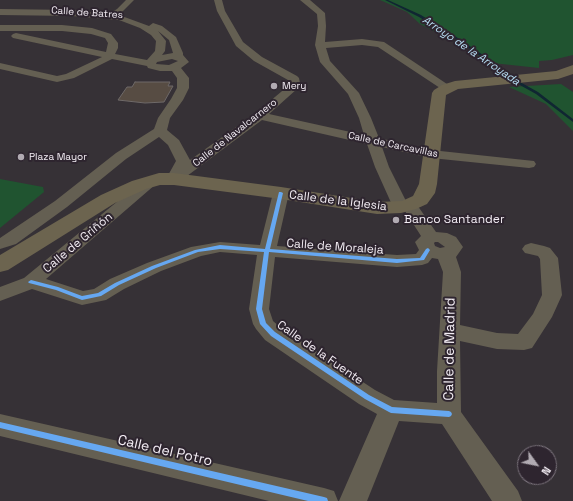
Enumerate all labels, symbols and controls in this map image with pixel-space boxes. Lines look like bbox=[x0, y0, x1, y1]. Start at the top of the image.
street label: Calle de Batres bbox=[51, 5, 123, 21]
water label: Arroyo de la Arroyada bbox=[420, 13, 522, 89]
place label: Mery bbox=[282, 80, 306, 92]
marker: Mery bbox=[269, 81, 279, 91]
street label: Calle de Navalcarnero bbox=[191, 96, 279, 170]
street label: Calle de Carcavillas bbox=[347, 130, 439, 160]
place label: Plaza Mayor bbox=[29, 151, 87, 163]
marker: Plaza Mayor bbox=[16, 152, 26, 162]
street label: Calle de la Iglesia bbox=[288, 188, 388, 214]
street label: Calle de Griñón bbox=[40, 210, 116, 276]
place label: Banco Santander bbox=[404, 213, 504, 227]
marker: Banco Santander bbox=[391, 215, 401, 225]
street label: Calle de Moraleja bbox=[286, 236, 384, 258]
street label: Calle de Madrid bbox=[441, 297, 459, 401]
street label: Calle de la Fuente bbox=[274, 318, 366, 388]
street label: Calle del Potro bbox=[116, 432, 214, 470]
north arrow bbox=[517, 445, 557, 485]
text: N bbox=[538, 464, 554, 478]

